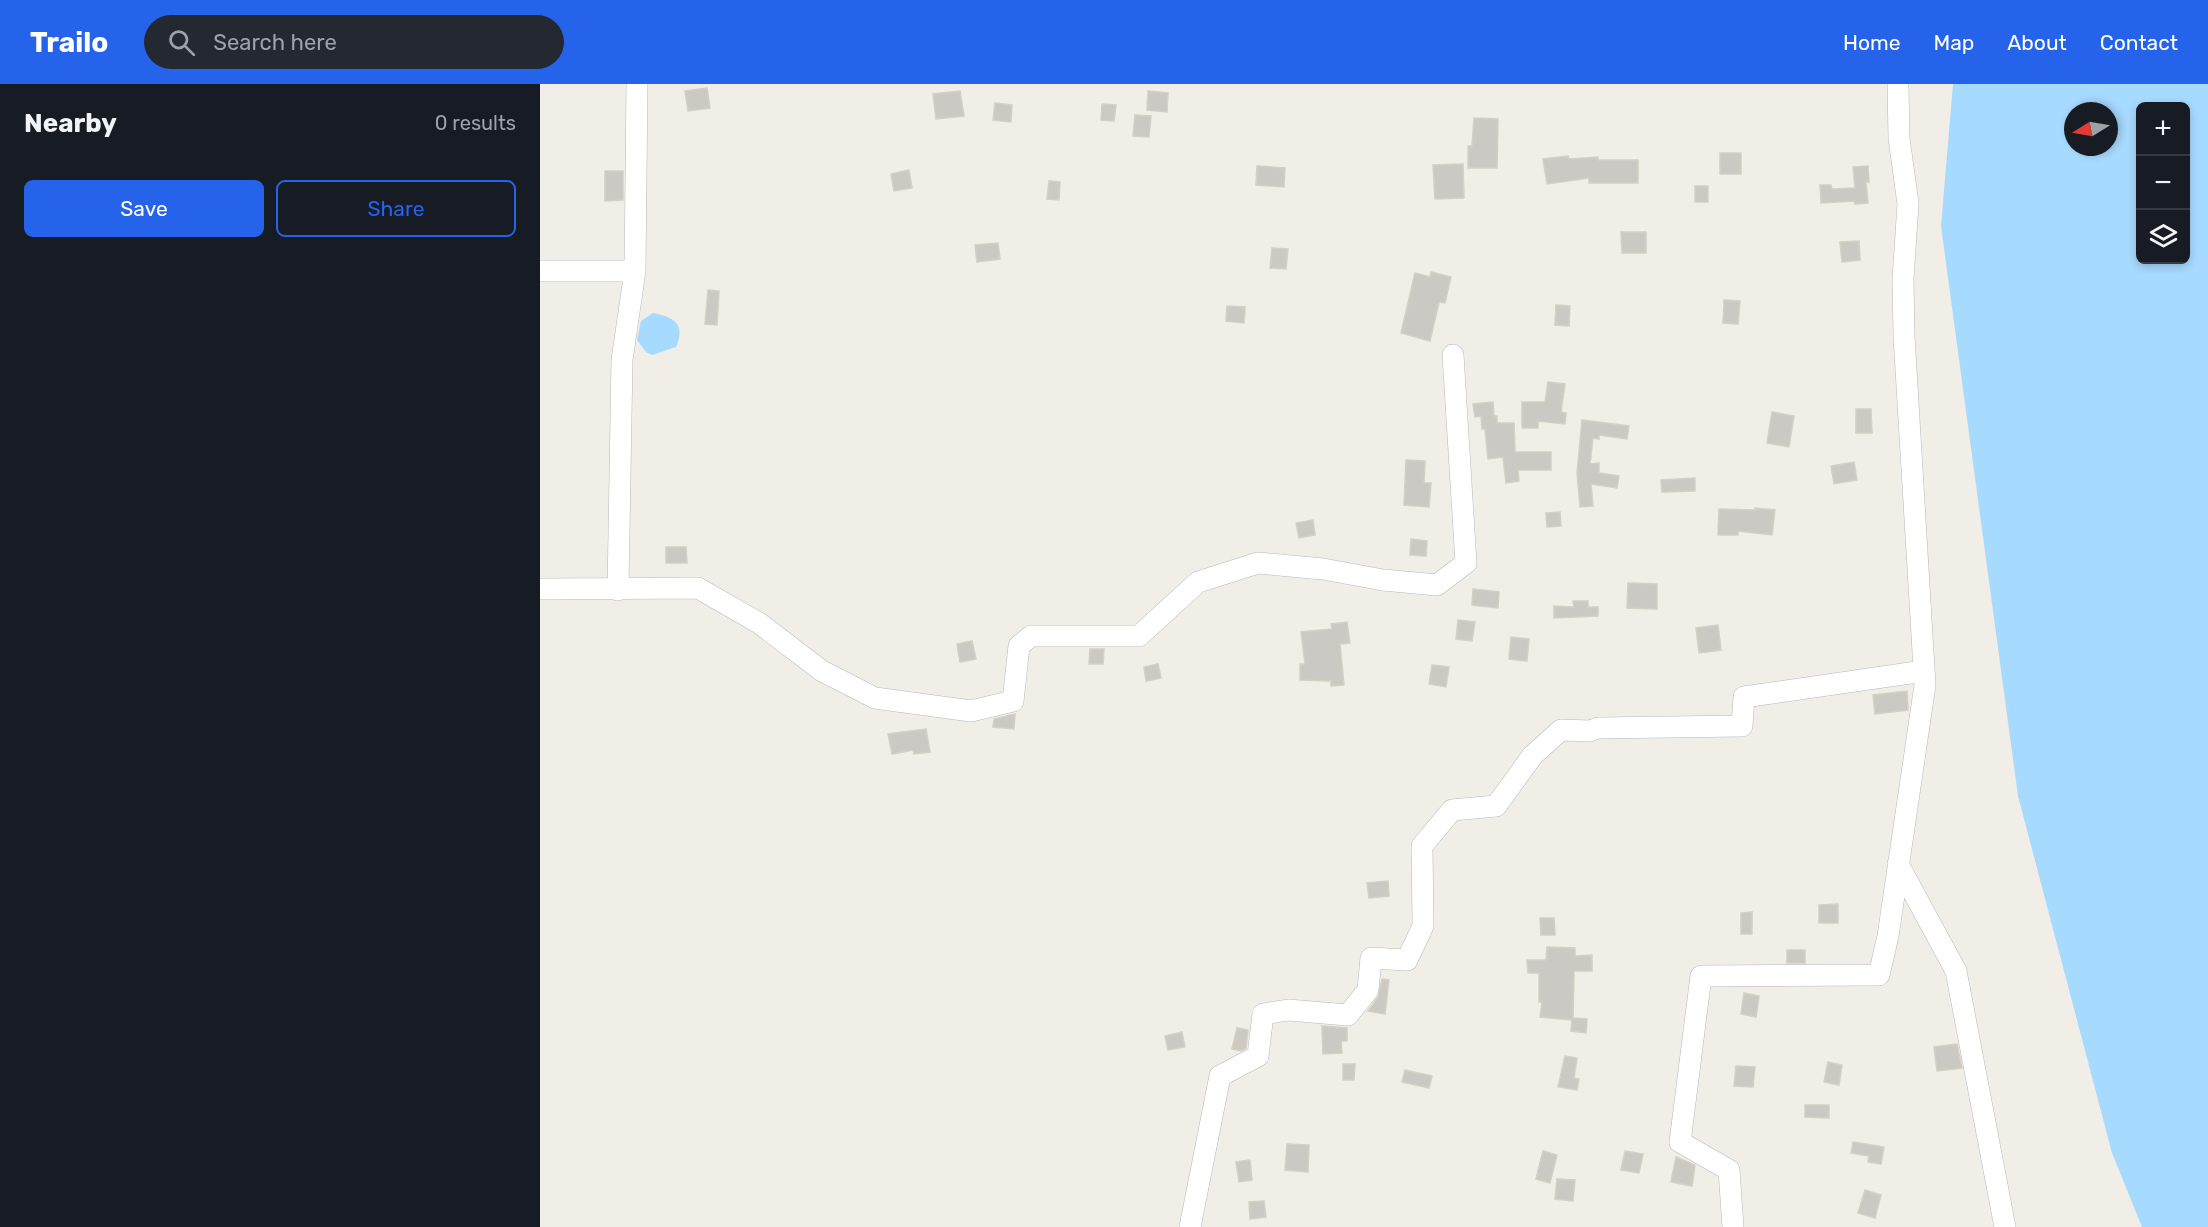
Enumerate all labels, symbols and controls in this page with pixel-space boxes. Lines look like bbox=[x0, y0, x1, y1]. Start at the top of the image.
search box bbox=[144, 15, 564, 69]
text: Trailo bbox=[30, 26, 108, 59]
icon: search bbox=[165, 26, 198, 59]
text: Search here bbox=[213, 29, 337, 56]
text: Home bbox=[1843, 30, 1900, 55]
text: Map bbox=[1933, 30, 1974, 55]
text: About bbox=[2007, 30, 2067, 55]
text: Contact bbox=[2100, 30, 2178, 55]
north arrow bbox=[2064, 102, 2118, 156]
map controls bbox=[2136, 102, 2190, 264]
button: + bbox=[2136, 102, 2190, 156]
text: Nearby bbox=[24, 108, 117, 139]
text: 0 results bbox=[435, 111, 516, 135]
button: − bbox=[2136, 156, 2190, 210]
button: Save bbox=[24, 180, 264, 237]
button: Share bbox=[276, 180, 516, 237]
button: layers bbox=[2136, 210, 2190, 264]

